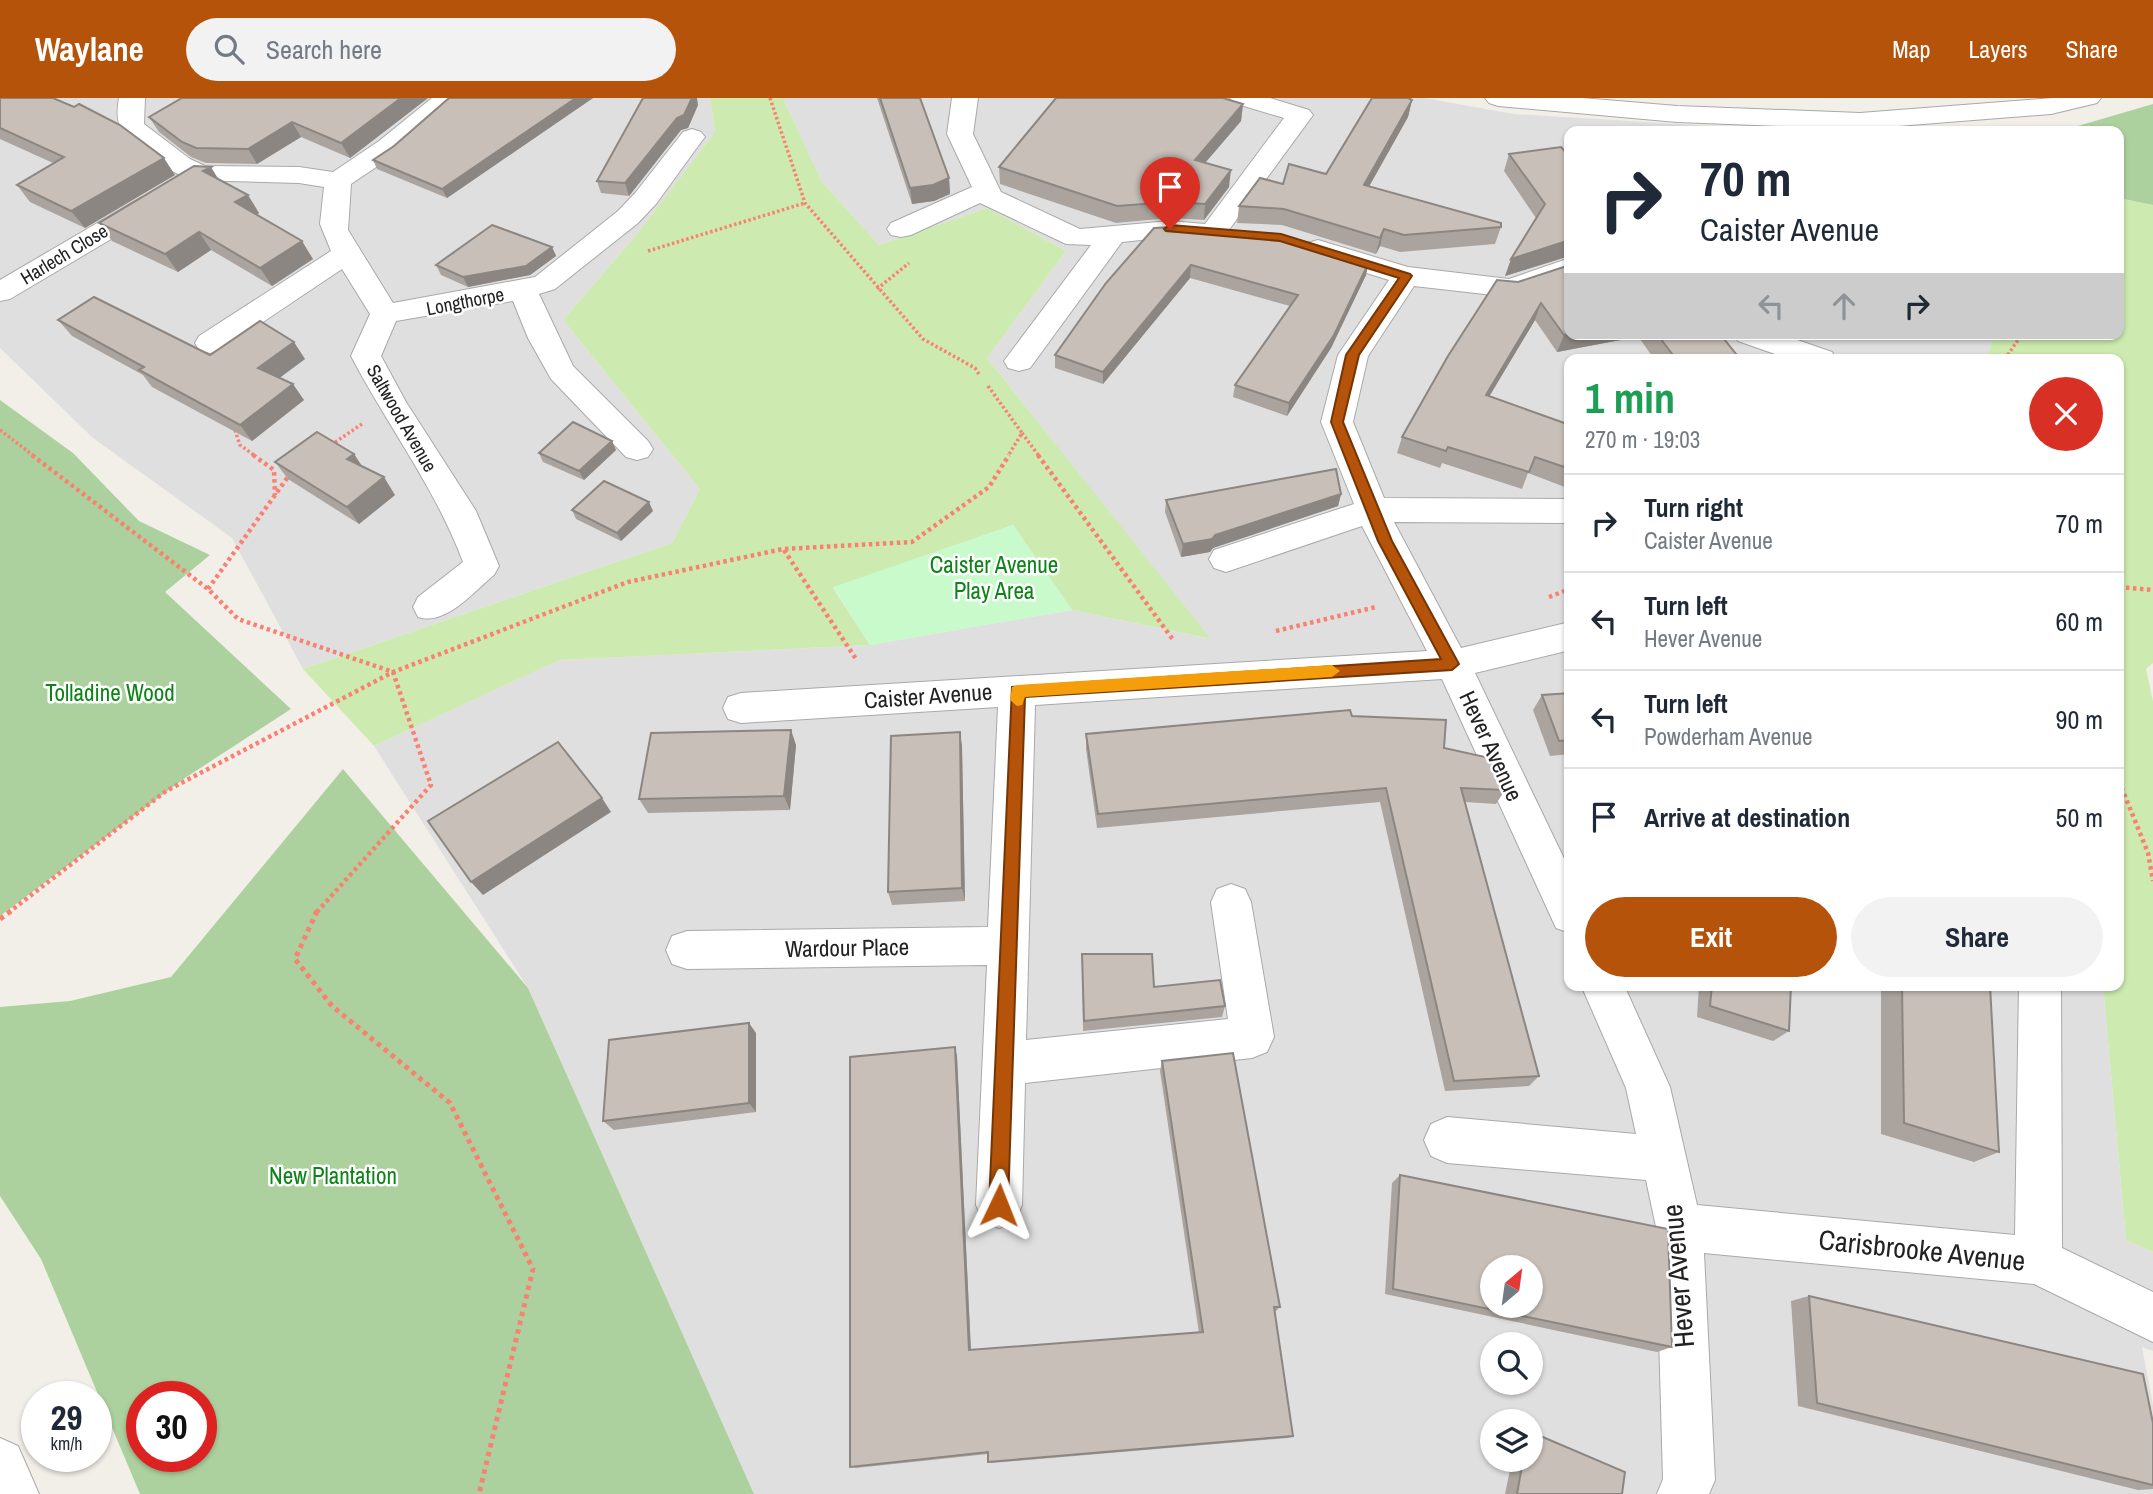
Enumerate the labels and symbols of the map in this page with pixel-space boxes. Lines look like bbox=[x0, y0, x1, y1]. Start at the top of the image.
pin bbox=[1140, 157, 1200, 229]
street label: Harlech Close bbox=[15, 218, 113, 290]
street label: Longthorpe bbox=[424, 281, 506, 321]
street label: Saltwood Avenue bbox=[361, 359, 443, 477]
park label: Caister Avenue Play Area bbox=[930, 549, 1058, 606]
street label: Caister Avenue bbox=[863, 676, 993, 715]
park label: Tolladine Wood bbox=[45, 677, 175, 708]
street label: Hever Avenue bbox=[1452, 686, 1530, 806]
street label: Wardour Place bbox=[785, 931, 909, 964]
park label: New Plantation bbox=[269, 1160, 397, 1191]
position arrow bbox=[962, 1168, 1036, 1242]
street label: Hever Avenue bbox=[1653, 1203, 1703, 1349]
street label: Carisbrooke Avenue bbox=[1817, 1220, 2027, 1280]
north arrow bbox=[1480, 1255, 1544, 1318]
speed limit sign: 30 bbox=[126, 1381, 217, 1472]

